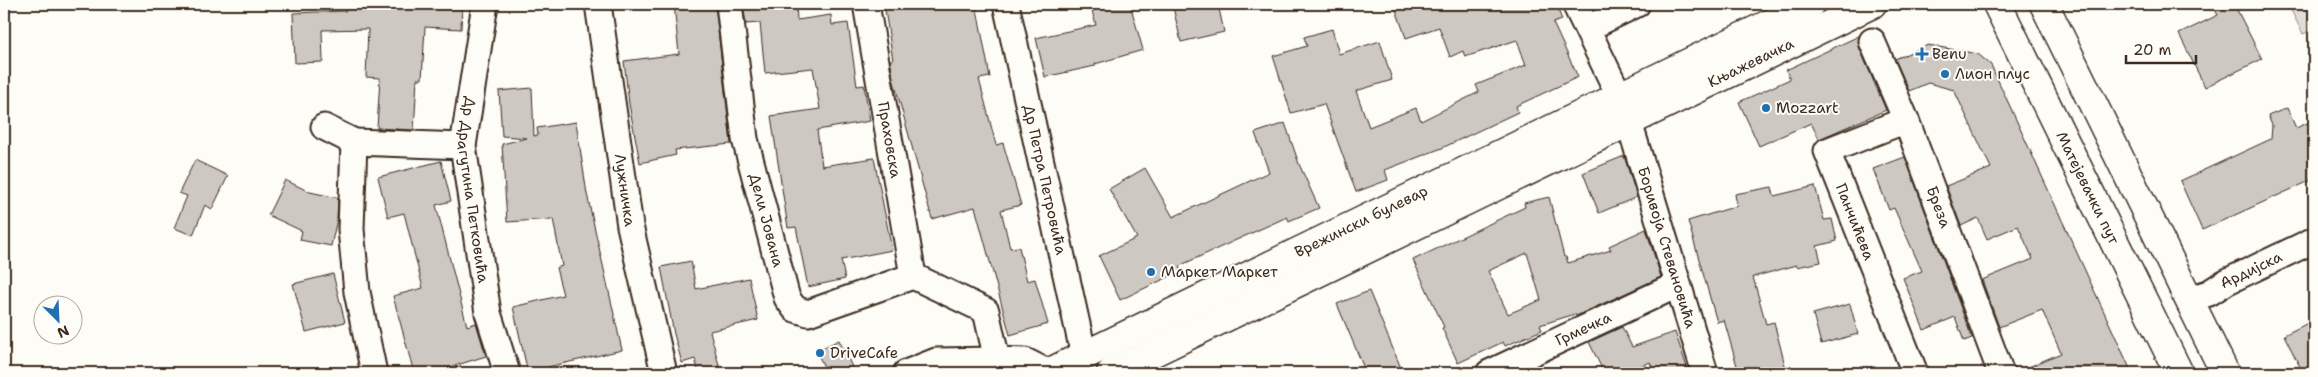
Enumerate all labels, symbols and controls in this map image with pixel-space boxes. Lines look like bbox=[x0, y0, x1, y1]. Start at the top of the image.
scale bar bbox=[2126, 32, 2196, 64]
street label: Књажевачка bbox=[1704, 33, 1798, 92]
text: 20 m bbox=[2133, 40, 2172, 60]
place label: Benu bbox=[1932, 44, 1967, 64]
marker: Benu bbox=[1916, 48, 1928, 60]
place label: Лион плус bbox=[1955, 64, 2030, 84]
marker: Лион плус bbox=[1939, 68, 1951, 80]
street label: Др Драгутина Петковића bbox=[452, 95, 493, 285]
place label: Mozzart bbox=[1776, 98, 1839, 118]
street label: Праховска bbox=[873, 100, 906, 180]
marker: Mozzart bbox=[1760, 102, 1772, 114]
street label: Др Петра Петровића bbox=[1019, 103, 1071, 257]
street label: Матејевачки пут bbox=[2051, 128, 2124, 248]
street label: Лужничка bbox=[610, 152, 640, 228]
street label: Боривоја Стевановића bbox=[1633, 164, 1701, 331]
street label: Дели Јована bbox=[745, 171, 789, 270]
street label: Врежински булевар bbox=[1291, 181, 1431, 262]
street label: Панчићева bbox=[1831, 181, 1879, 264]
street label: Бреза bbox=[1922, 183, 1956, 231]
street label: Ардијска bbox=[2217, 246, 2286, 293]
place label: Маркет Маркет bbox=[1161, 262, 1278, 282]
marker: Маркет Маркет bbox=[1145, 266, 1157, 278]
north arrow bbox=[32, 294, 82, 344]
street label: Грмечка bbox=[1552, 307, 1615, 351]
text: N bbox=[55, 321, 72, 342]
place label: DriveCafe bbox=[830, 343, 898, 363]
marker: DriveCafe bbox=[814, 347, 826, 359]

